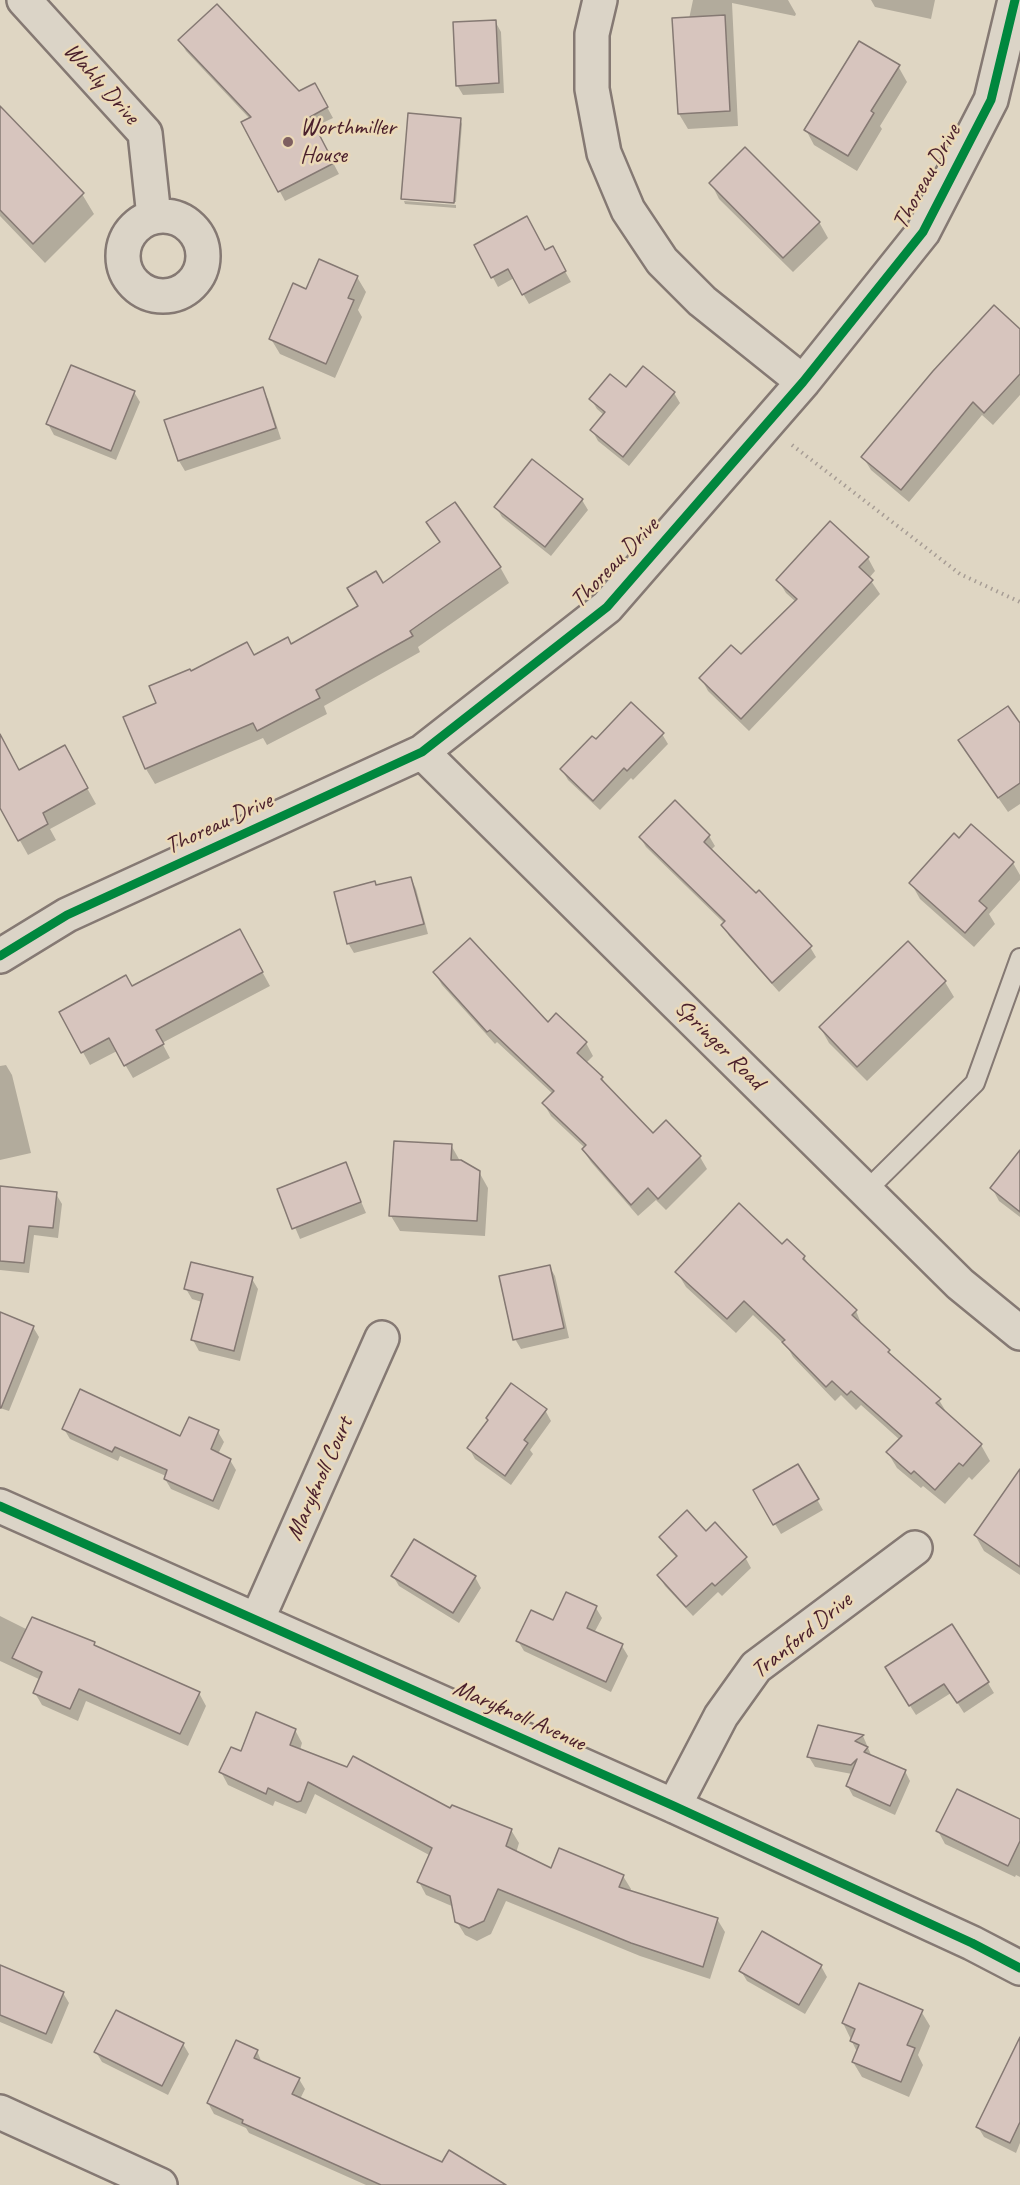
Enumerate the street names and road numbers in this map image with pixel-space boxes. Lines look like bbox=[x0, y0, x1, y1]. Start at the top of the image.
street label: Wahly Drive bbox=[57, 37, 145, 131]
street label: Thoreau Drive bbox=[886, 120, 968, 234]
street label: Thoreau Drive bbox=[565, 512, 665, 614]
street label: Thoreau Drive bbox=[161, 787, 277, 861]
street label: Springer Road bbox=[668, 994, 770, 1096]
street label: Maryknoll Court bbox=[280, 1413, 360, 1545]
street label: Tranford Drive bbox=[746, 1587, 858, 1685]
street label: Maryknoll Avenue bbox=[448, 1674, 590, 1758]

